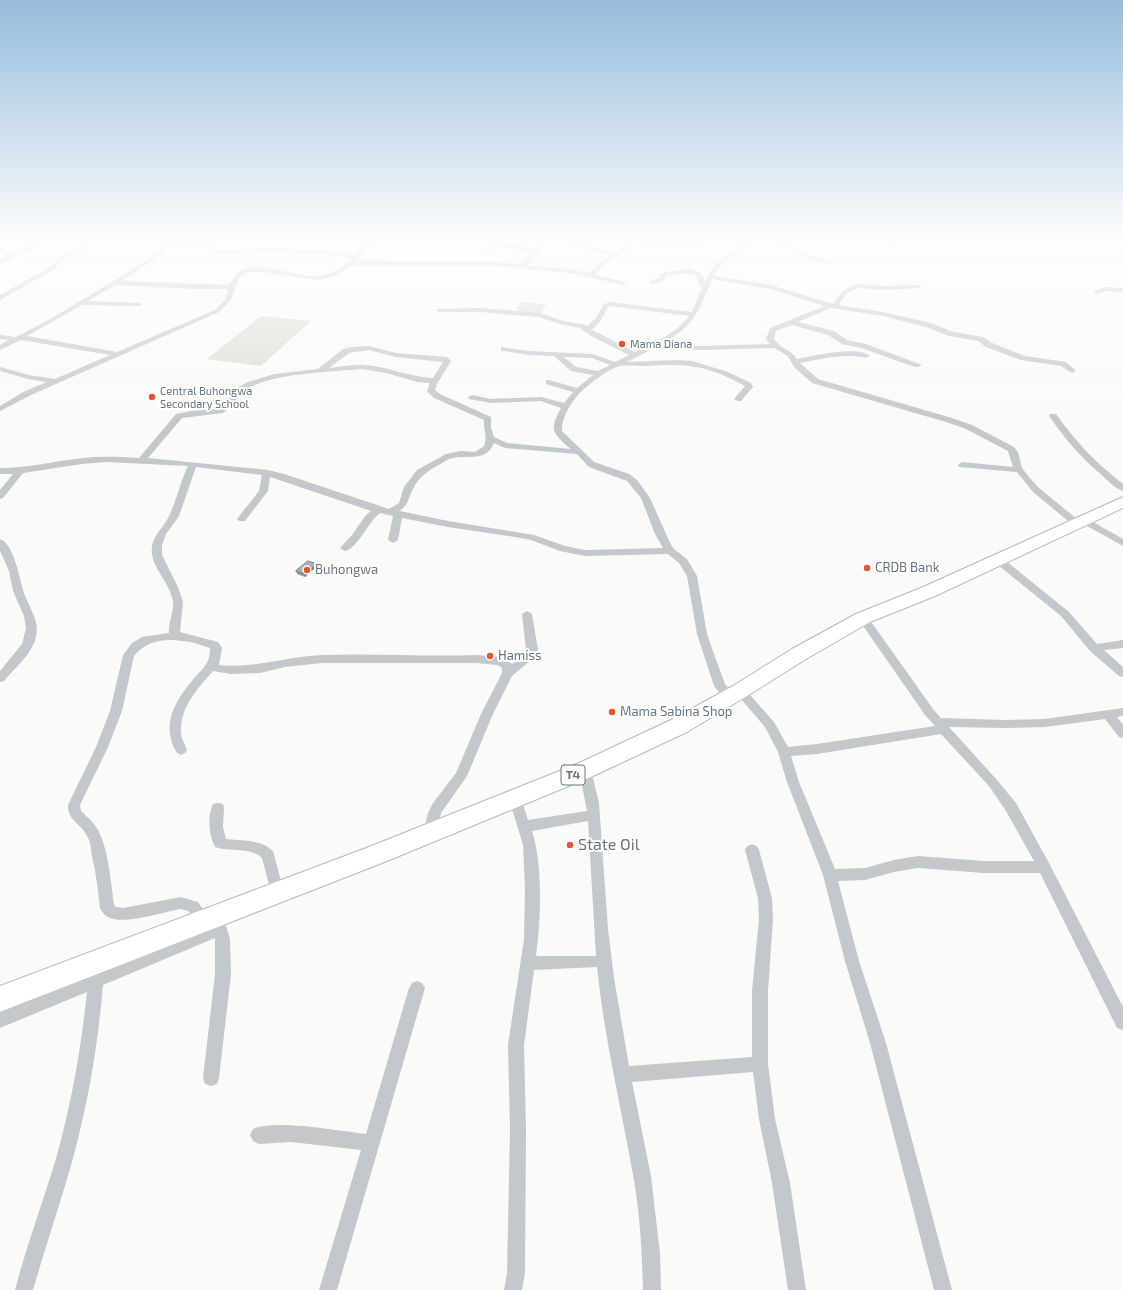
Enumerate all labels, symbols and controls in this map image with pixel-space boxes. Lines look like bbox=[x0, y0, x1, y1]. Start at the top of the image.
place label: Mama Diana bbox=[630, 337, 692, 351]
marker: Mama Diana bbox=[617, 339, 627, 349]
place label: Central Buhongwa Secondary School bbox=[160, 384, 252, 410]
marker: Central Buhongwa Secondary School bbox=[147, 392, 157, 402]
place label: CRDB Bank bbox=[875, 560, 939, 576]
place label: Buhongwa bbox=[315, 562, 378, 578]
marker: CRDB Bank bbox=[862, 563, 872, 573]
marker: Buhongwa bbox=[302, 565, 312, 575]
place label: Hamiss bbox=[498, 648, 542, 664]
marker: Hamiss bbox=[485, 651, 495, 661]
place label: Mama Sabina Shop bbox=[620, 704, 732, 720]
marker: Mama Sabina Shop bbox=[607, 707, 617, 717]
road number: T4 bbox=[561, 765, 585, 785]
place label: State Oil bbox=[578, 835, 639, 855]
marker: State Oil bbox=[565, 840, 575, 850]

